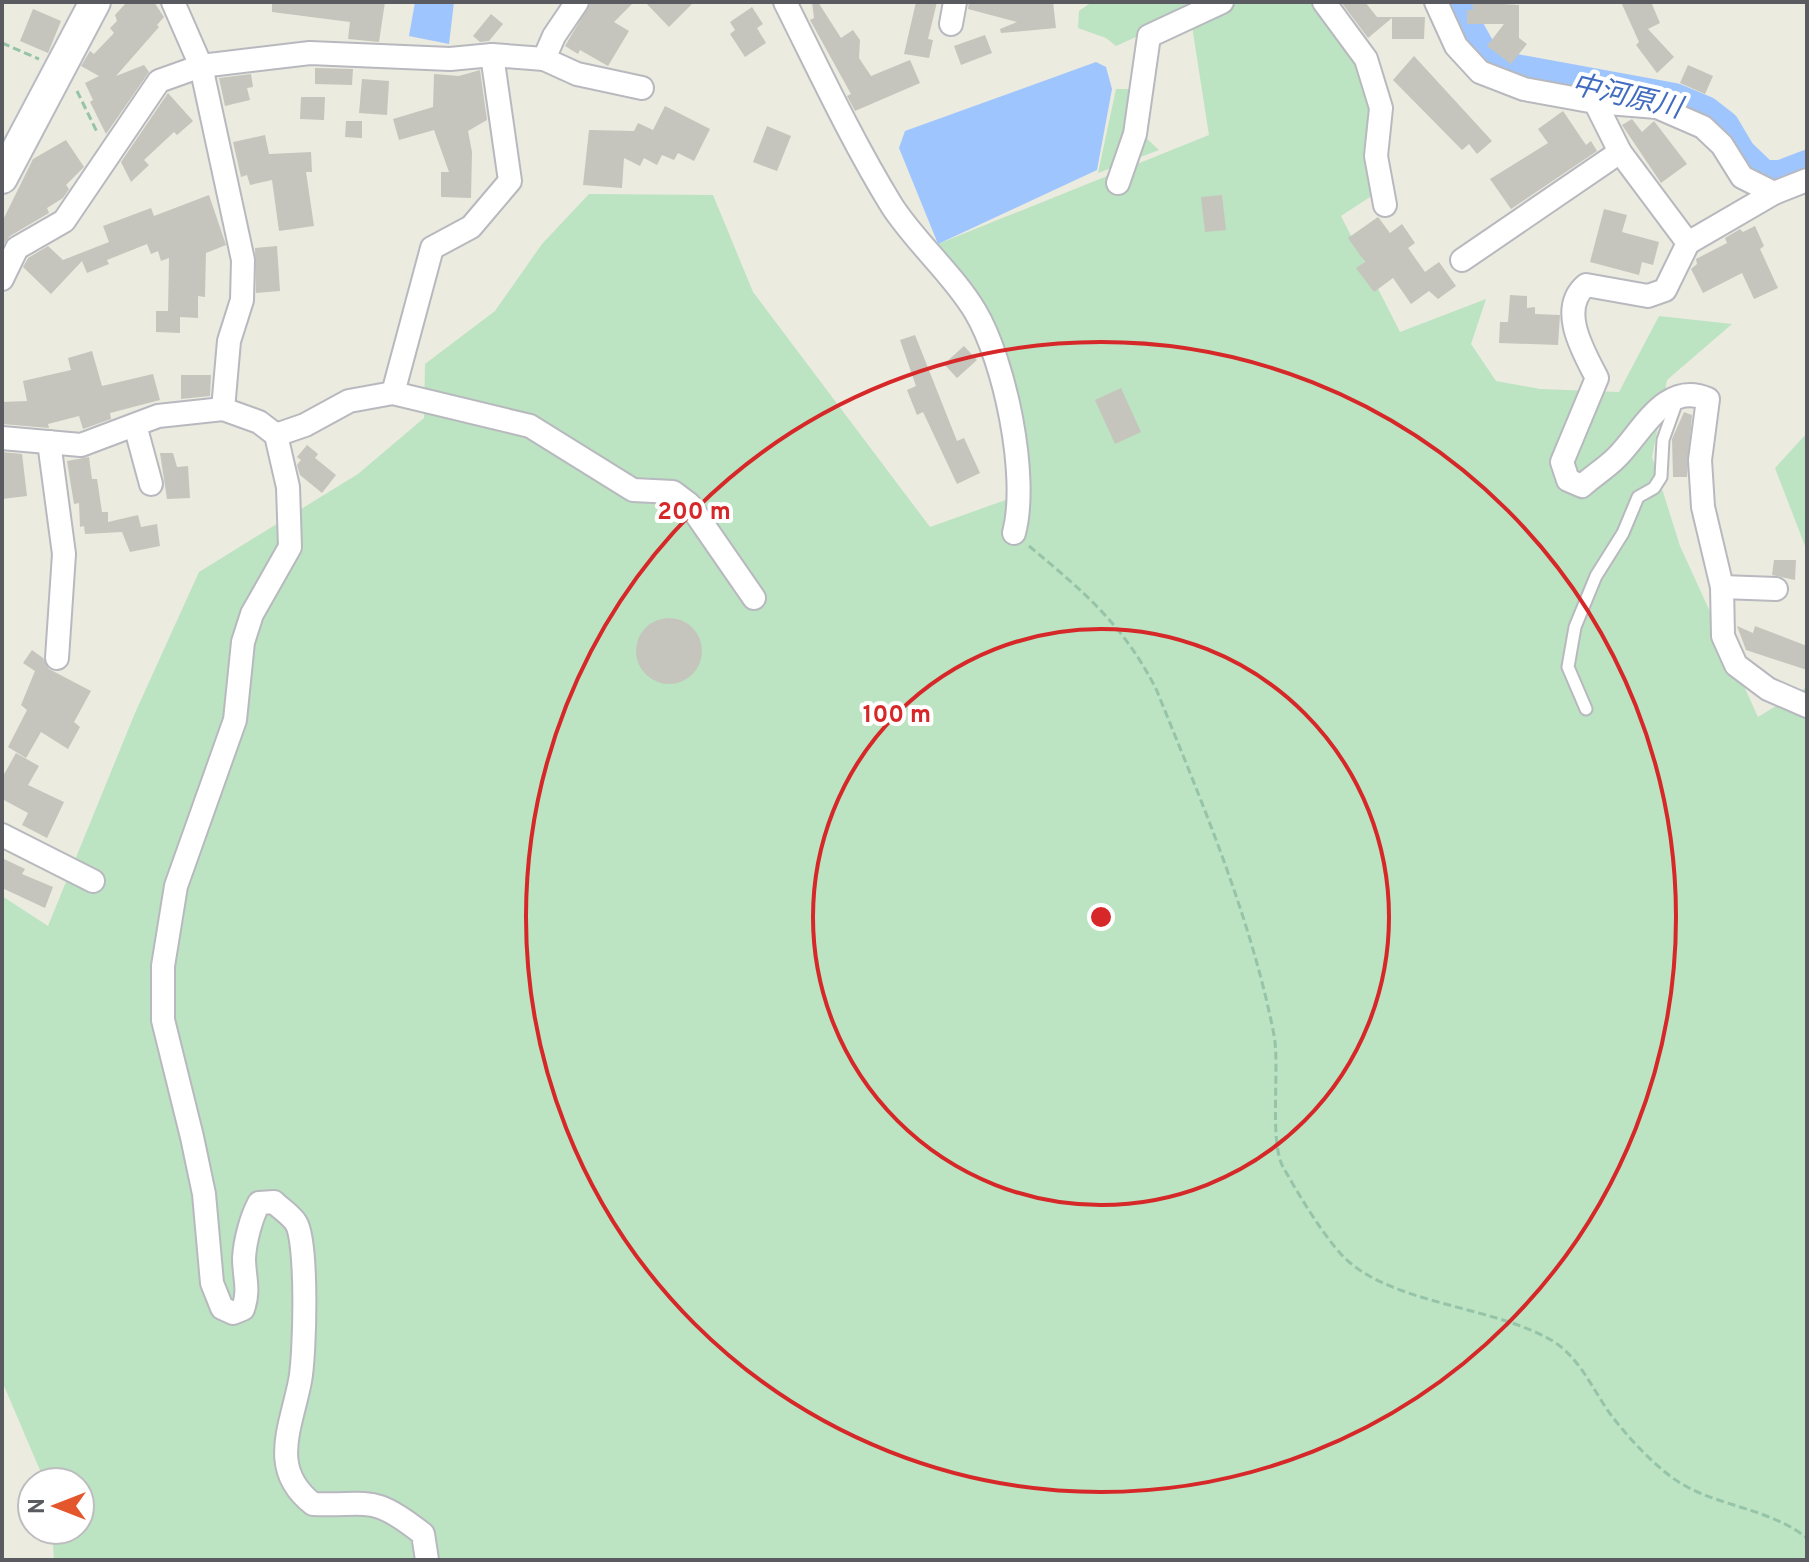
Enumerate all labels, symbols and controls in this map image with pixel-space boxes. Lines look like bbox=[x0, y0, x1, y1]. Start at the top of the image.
water label: 中河原川 bbox=[1568, 68, 1688, 129]
text: 200 m bbox=[657, 498, 731, 528]
text: 100 m bbox=[863, 701, 931, 731]
centre of rings bbox=[1087, 903, 1115, 931]
north arrow bbox=[16, 1466, 96, 1546]
text: N bbox=[25, 1498, 52, 1514]

